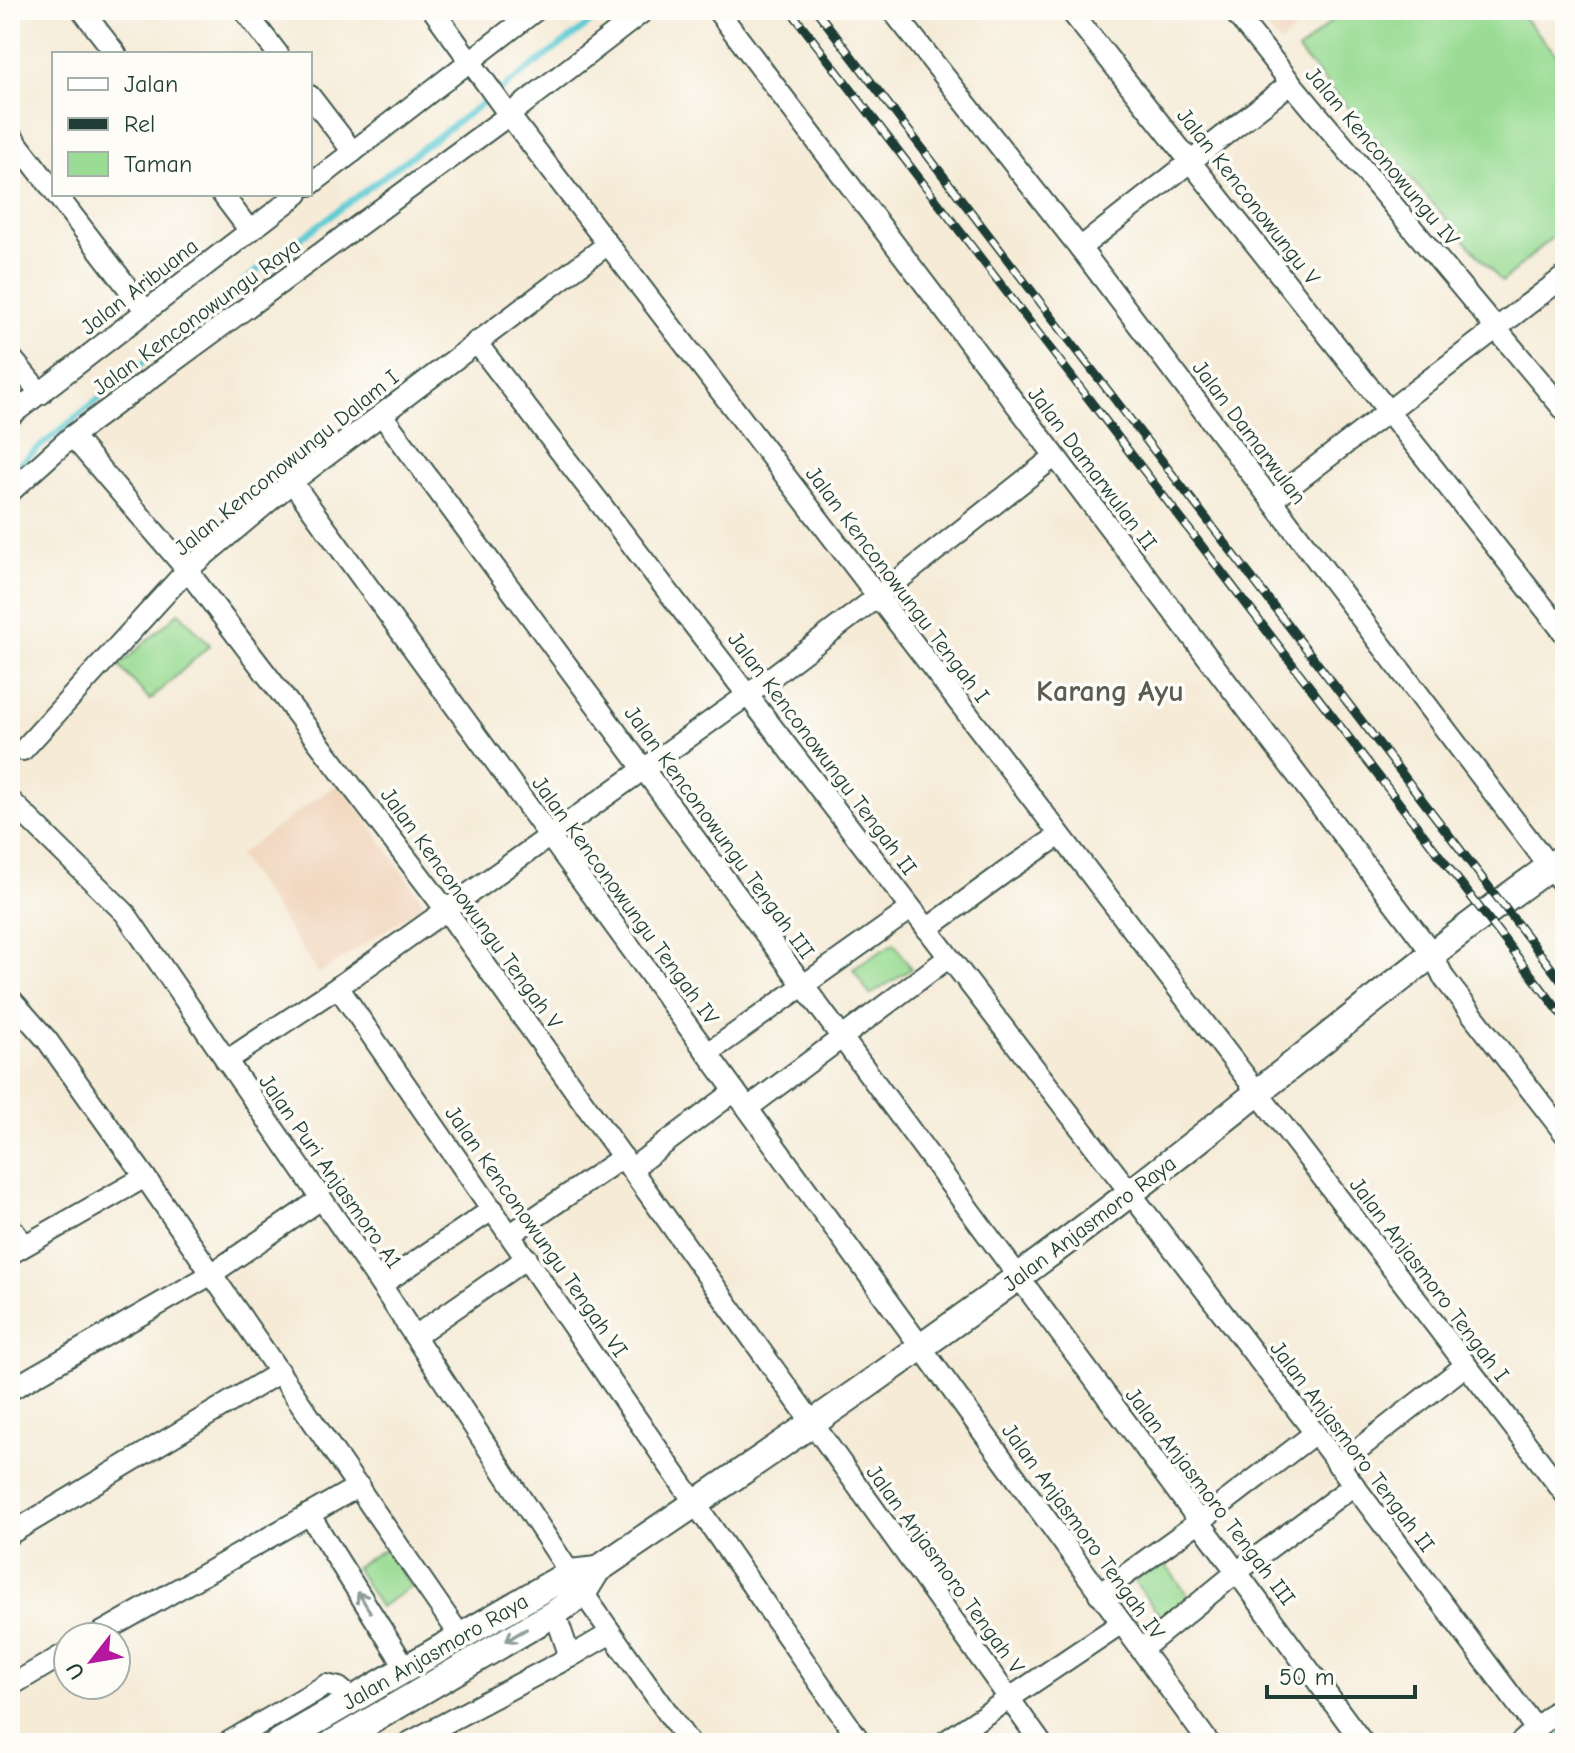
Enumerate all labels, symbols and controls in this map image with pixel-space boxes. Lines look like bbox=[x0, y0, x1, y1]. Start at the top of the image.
legend bbox=[52, 52, 312, 196]
street label: Jalan Kenconowungu IV bbox=[1300, 62, 1465, 252]
text: Jalan bbox=[124, 70, 178, 98]
street label: Jalan Kenconowungu V bbox=[1171, 103, 1325, 290]
text: Rel bbox=[124, 110, 155, 138]
text: Taman bbox=[124, 150, 192, 178]
street label: Jalan Aribuana bbox=[76, 233, 203, 341]
street label: Jalan Kenconowungu Raya bbox=[88, 233, 305, 401]
street label: Jalan Damarwulan bbox=[1187, 356, 1312, 510]
street label: Jalan Kenconowungu Dalam I bbox=[169, 364, 404, 561]
street label: Jalan Damarwulan II bbox=[1022, 382, 1162, 555]
street label: Jalan Kenconowungu Tengah I bbox=[800, 461, 995, 708]
street label: Jalan Kenconowungu Tengah II bbox=[722, 627, 922, 880]
district label: Karang Ayu bbox=[1036, 674, 1184, 709]
street label: Jalan Kenconowungu Tengah III bbox=[619, 701, 820, 964]
street label: Jalan Kenconowungu Tengah IV bbox=[526, 771, 724, 1030]
street label: Jalan Kenconowungu Tengah V bbox=[375, 783, 568, 1035]
street label: Jalan Puri Anjasmoro A1 bbox=[253, 1069, 407, 1274]
street label: Jalan Kenconowungu Tengah VI bbox=[439, 1101, 633, 1362]
street label: Jalan Anjasmoro Raya bbox=[998, 1150, 1181, 1297]
street label: Jalan Anjasmoro Tengah I bbox=[1344, 1173, 1514, 1387]
street label: Jalan Anjasmoro Tengah II bbox=[1264, 1336, 1440, 1557]
street label: Jalan Anjasmoro Tengah III bbox=[1120, 1383, 1301, 1611]
street label: Jalan Anjasmoro Tengah IV bbox=[996, 1419, 1170, 1645]
street label: Jalan Anjasmoro Tengah V bbox=[861, 1460, 1030, 1679]
street label: Jalan Anjasmoro Raya bbox=[338, 1588, 533, 1716]
one-way arrow bbox=[356, 1591, 372, 1614]
north arrow bbox=[52, 1621, 132, 1701]
one-way arrow bbox=[505, 1627, 528, 1643]
scale bar bbox=[1267, 1649, 1415, 1699]
text: U bbox=[61, 1658, 91, 1684]
text: 50 m bbox=[1279, 1663, 1335, 1691]

